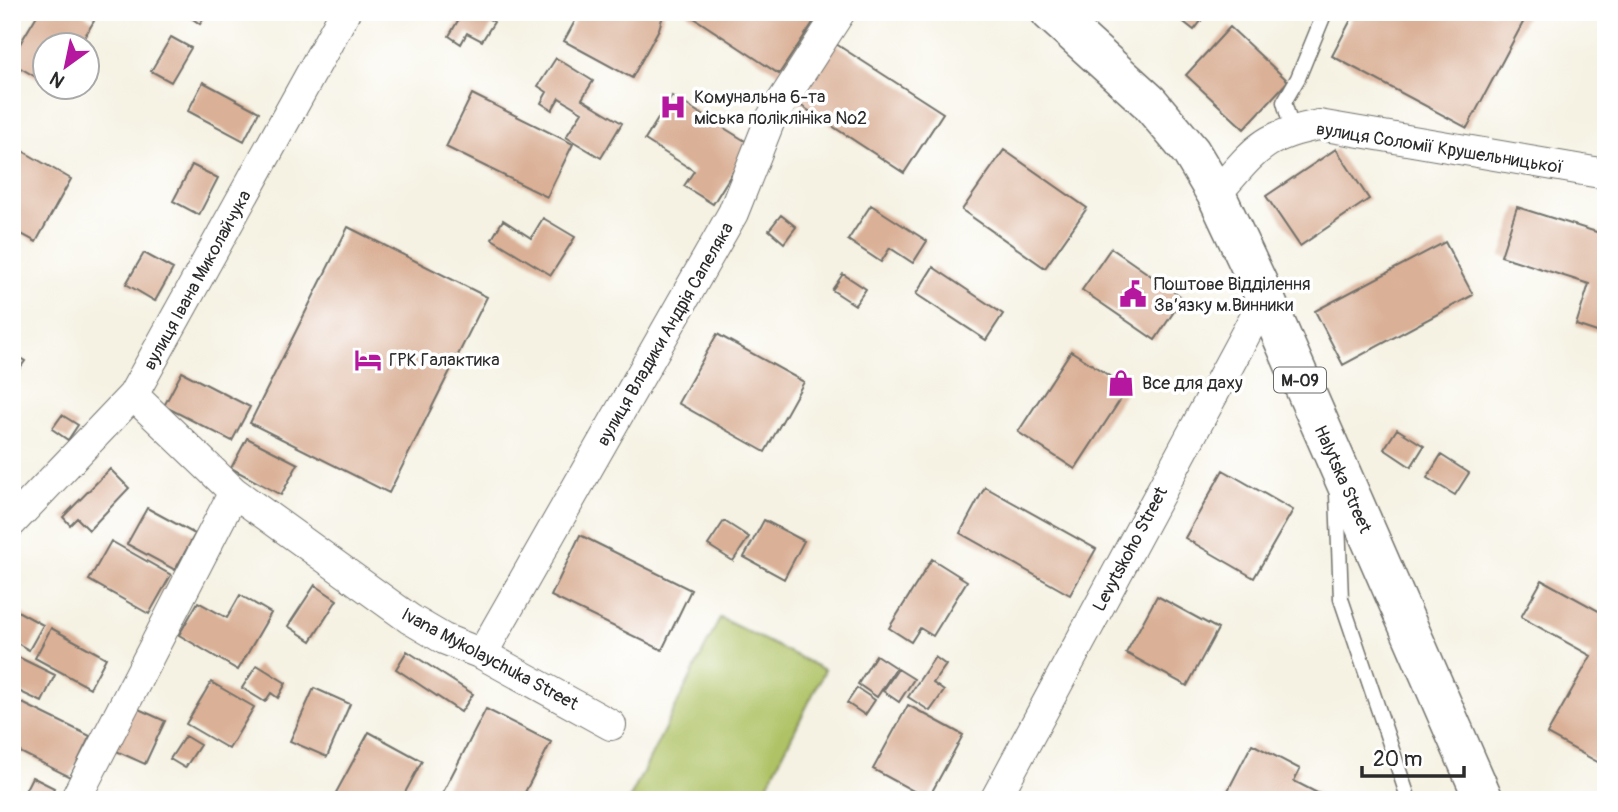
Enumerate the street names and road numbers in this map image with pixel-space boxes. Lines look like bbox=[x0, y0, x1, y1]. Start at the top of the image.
street label: вулиця Соломії Крушельницької bbox=[1315, 118, 1565, 179]
street label: вулиця Івана Миколайчука bbox=[138, 186, 256, 374]
street label: вулиця Владики Андрія Сапеляка bbox=[592, 218, 739, 450]
road number: М-09 bbox=[1274, 368, 1326, 392]
street label: Halytska Street bbox=[1309, 422, 1377, 537]
street label: Levytskoho Street bbox=[1088, 482, 1173, 616]
street label: Ivana Mykolaychuka Street bbox=[397, 603, 583, 716]

